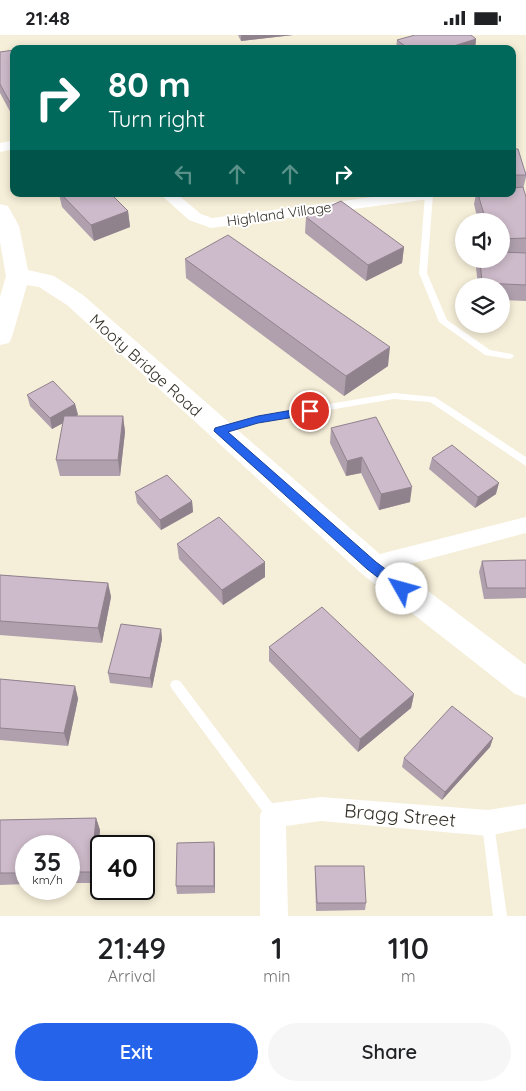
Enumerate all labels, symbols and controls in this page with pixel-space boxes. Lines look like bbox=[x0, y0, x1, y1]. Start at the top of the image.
text: 21:48 bbox=[25, 6, 70, 30]
text: 80 m bbox=[108, 62, 191, 106]
icon: right bbox=[25, 65, 90, 130]
text: Turn right bbox=[108, 105, 205, 133]
icon: left bbox=[170, 160, 198, 188]
icon: ahead bbox=[223, 160, 251, 188]
icon: ahead bbox=[276, 160, 304, 188]
icon: right bbox=[329, 160, 357, 188]
street label: Highland Village bbox=[226, 198, 333, 230]
map controls bbox=[455, 213, 510, 333]
button: sound bbox=[455, 213, 510, 268]
button: layers bbox=[455, 278, 510, 333]
street label: Mooty Bridge Road bbox=[86, 309, 206, 421]
pin bbox=[289, 390, 331, 432]
icon: arrive bbox=[296, 397, 324, 425]
position arrow bbox=[375, 562, 427, 614]
street label: Bragg Street bbox=[343, 798, 457, 832]
speed limit sign: 40 bbox=[90, 835, 155, 900]
text: 35 bbox=[34, 846, 61, 877]
text: km/h bbox=[32, 872, 63, 887]
text: 21:49 bbox=[97, 929, 166, 967]
text: 1 bbox=[271, 929, 283, 967]
text: 110 bbox=[388, 929, 429, 967]
text: Arrival bbox=[108, 966, 156, 986]
text: min bbox=[263, 966, 291, 986]
text: m bbox=[401, 966, 416, 986]
button: Exit bbox=[15, 1023, 258, 1081]
button: Share bbox=[268, 1023, 511, 1081]

